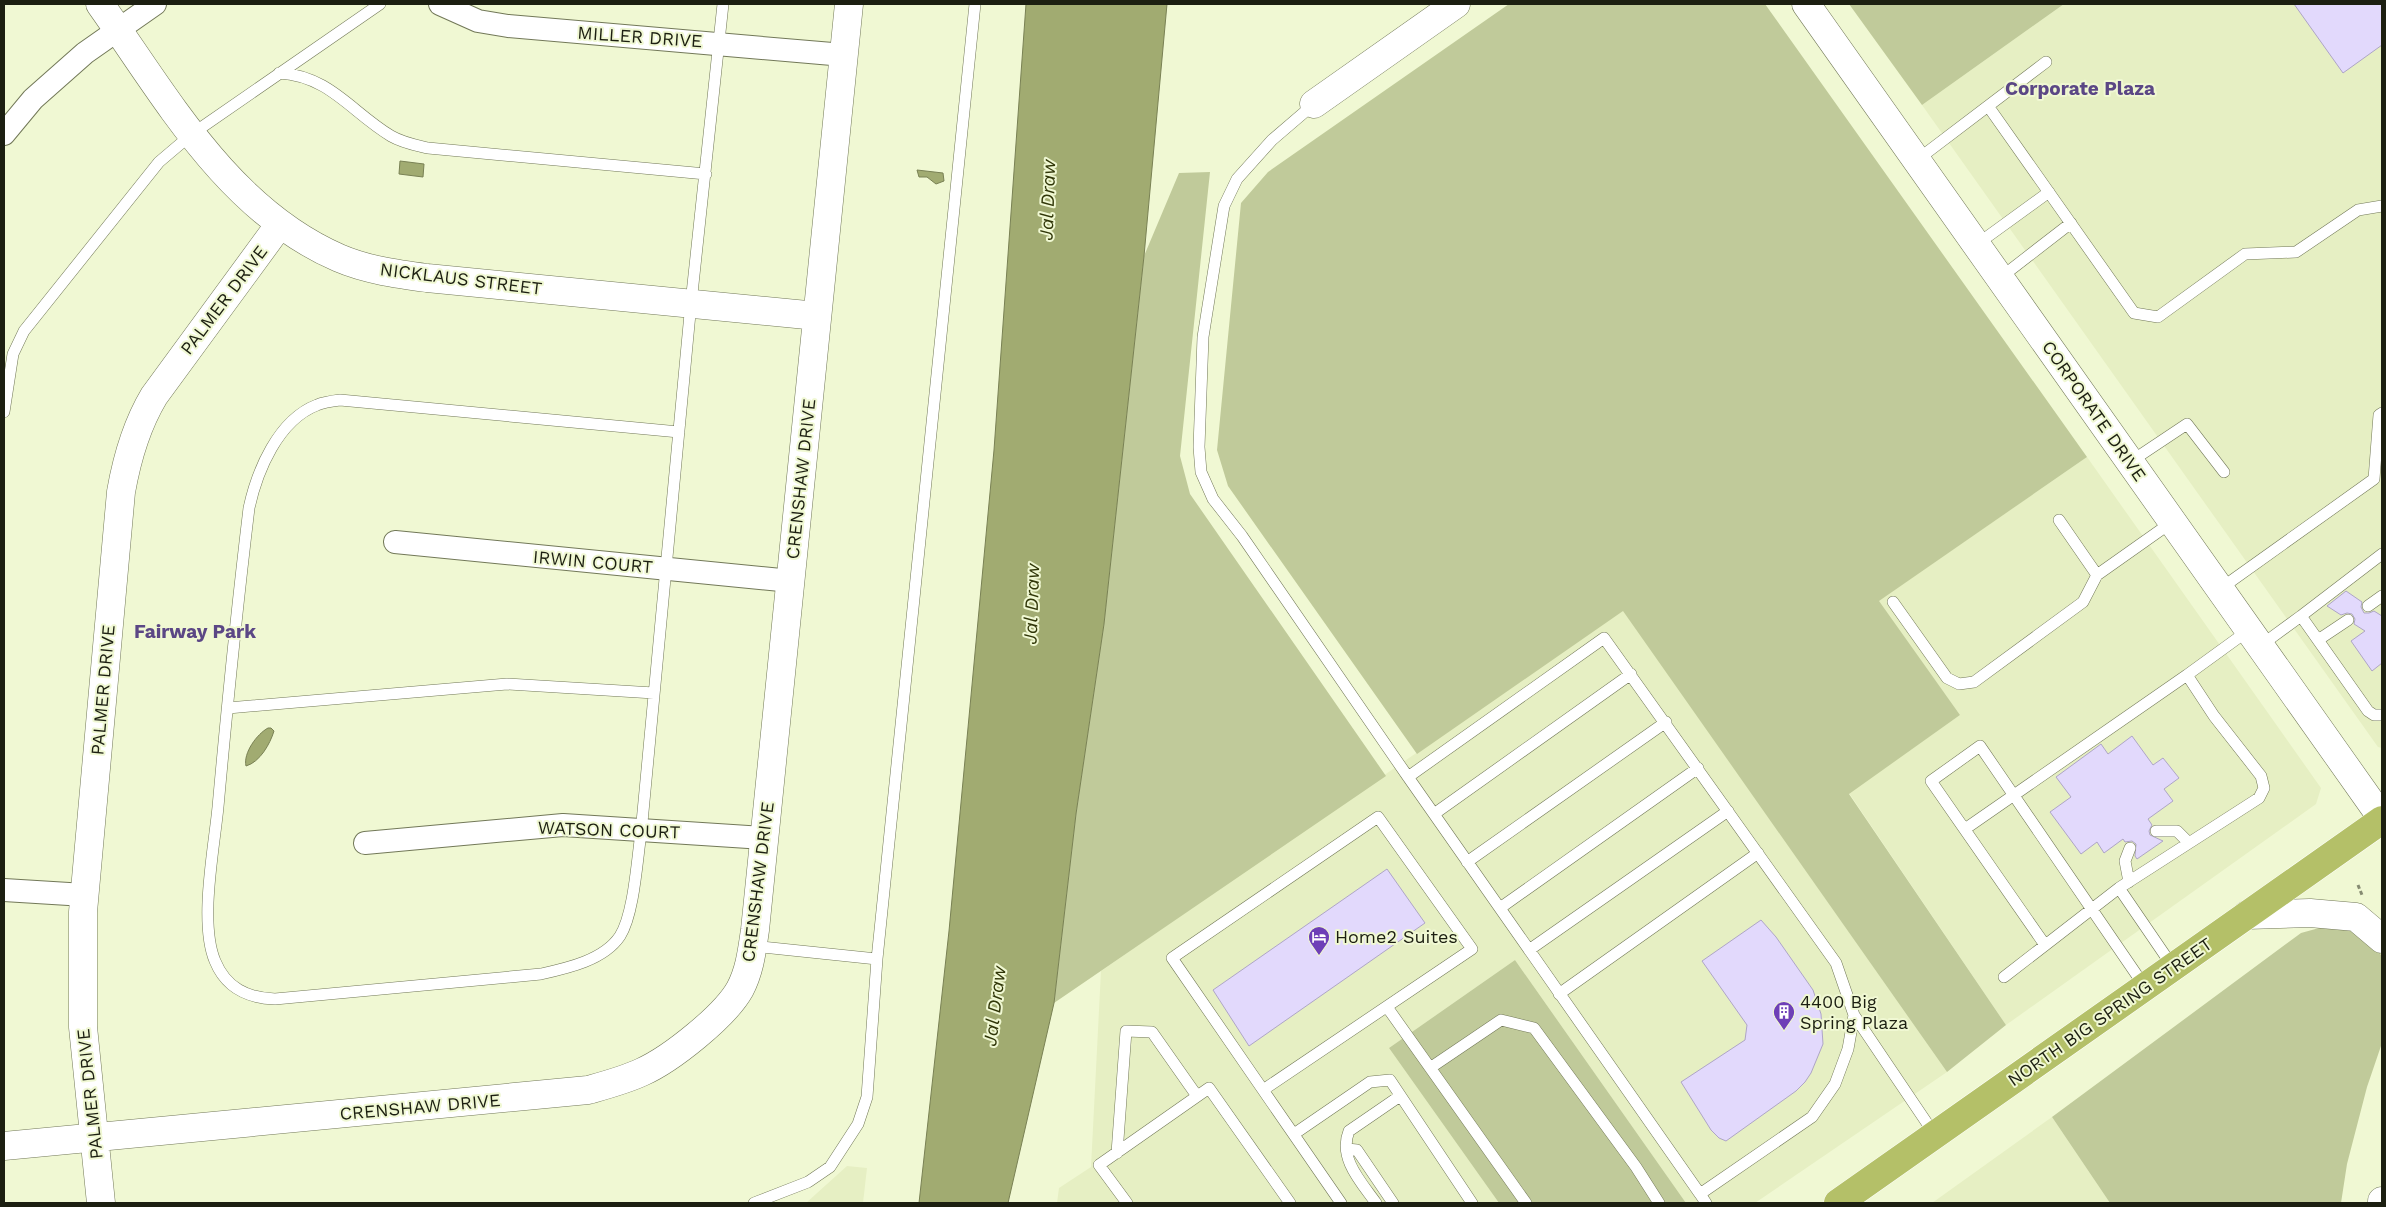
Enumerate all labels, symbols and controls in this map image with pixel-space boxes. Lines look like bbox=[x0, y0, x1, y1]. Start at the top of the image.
street label: MILLER DRIVE bbox=[577, 22, 703, 51]
district label: Corporate Plaza bbox=[2005, 77, 2155, 100]
water label: Jal Draw bbox=[1035, 158, 1060, 241]
street label: PALMER DRIVE bbox=[176, 241, 271, 358]
street label: NICKLAUS STREET bbox=[379, 258, 543, 299]
street label: CORPORATE DRIVE bbox=[2038, 337, 2151, 485]
street label: CRENSHAW DRIVE bbox=[782, 398, 819, 560]
street label: IRWIN COURT bbox=[532, 546, 654, 577]
water label: Jal Draw bbox=[1019, 562, 1044, 645]
district label: Fairway Park bbox=[134, 620, 256, 643]
street label: PALMER DRIVE bbox=[86, 624, 119, 756]
street label: CRENSHAW DRIVE bbox=[737, 801, 778, 963]
street label: WATSON COURT bbox=[537, 817, 681, 842]
hotel icon: Home2 Suites bbox=[1307, 925, 1331, 956]
place label: Home2 Suites bbox=[1335, 926, 1458, 947]
street label: NORTH BIG SPRING STREET bbox=[2003, 933, 2216, 1090]
water label: Jal Draw bbox=[978, 964, 1011, 1048]
place label: 4400 Big Spring Plaza bbox=[1800, 991, 1908, 1033]
building icon: 4400 Big Spring Plaza bbox=[1772, 1000, 1796, 1031]
street label: PALMER DRIVE bbox=[72, 1028, 107, 1160]
street label: CRENSHAW DRIVE bbox=[339, 1089, 501, 1124]

